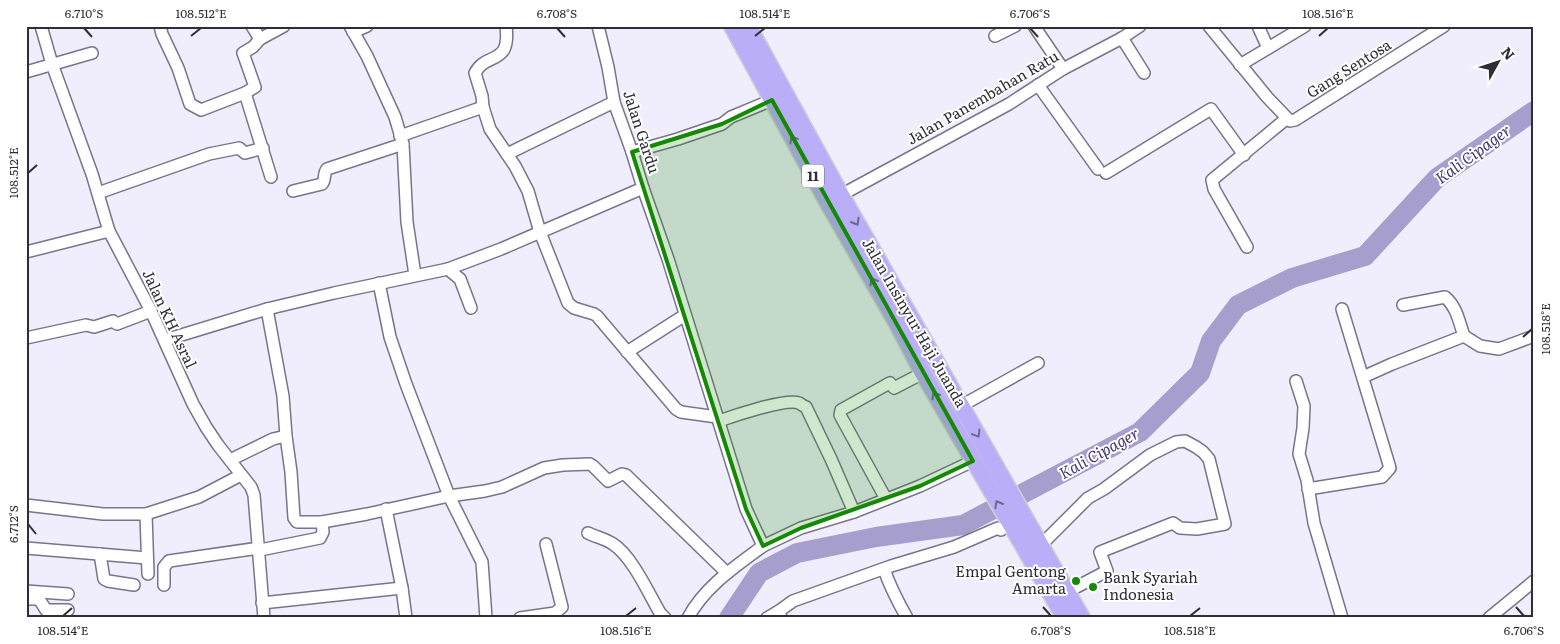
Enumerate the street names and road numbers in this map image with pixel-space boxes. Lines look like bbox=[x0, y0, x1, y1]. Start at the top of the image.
street label: Gang Sentosa bbox=[1301, 32, 1396, 103]
street label: Jalan Panembahan Ratu bbox=[902, 44, 1063, 150]
street label: Jalan Gardu bbox=[618, 87, 667, 177]
road number: 11 bbox=[802, 165, 824, 188]
street label: Jalan Insinyur Haji Juanda bbox=[857, 233, 974, 412]
street label: Jalan KH Asral bbox=[137, 265, 203, 372]

